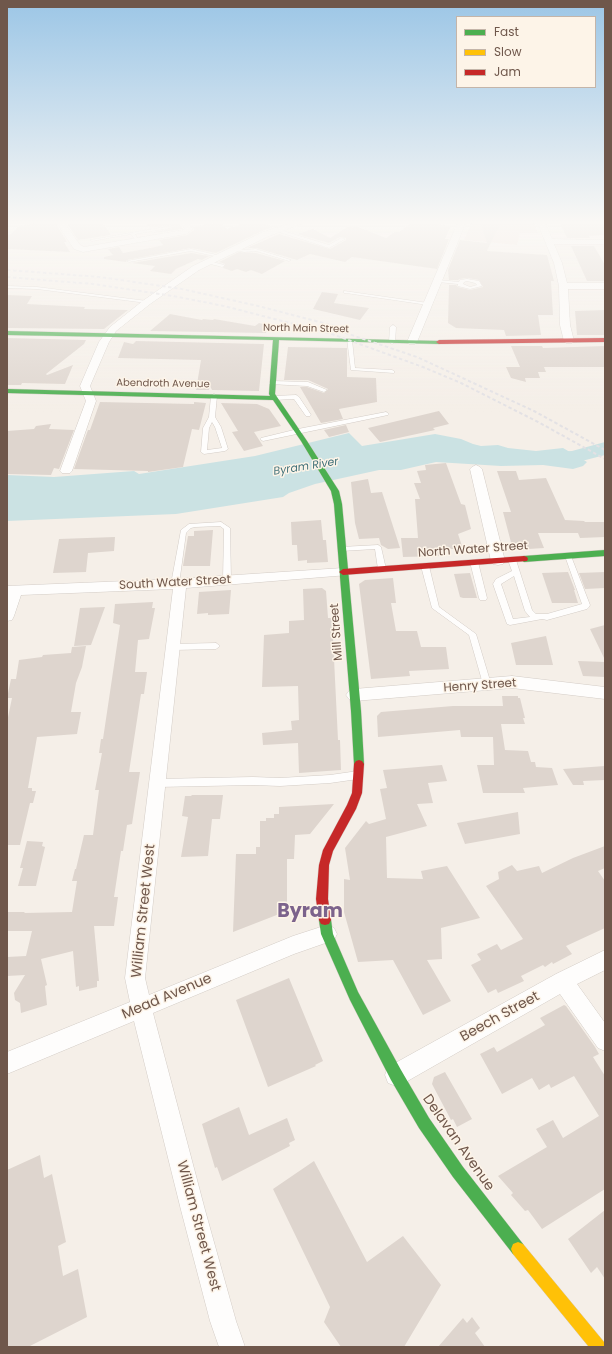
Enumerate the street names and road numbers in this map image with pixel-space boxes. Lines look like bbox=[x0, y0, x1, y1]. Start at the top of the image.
street label: North Main Street bbox=[263, 322, 349, 336]
street label: Abendroth Avenue bbox=[116, 377, 210, 391]
street label: North Water Street bbox=[417, 539, 529, 561]
street label: South Water Street bbox=[119, 573, 231, 593]
street label: Mill Street bbox=[328, 603, 346, 661]
street label: Henry Street bbox=[443, 676, 517, 696]
street label: William Street West bbox=[129, 843, 159, 979]
street label: Mead Avenue bbox=[120, 971, 214, 1023]
street label: Beech Street bbox=[457, 988, 543, 1046]
street label: Delavan Avenue bbox=[418, 1091, 498, 1195]
street label: William Street West bbox=[172, 1159, 224, 1293]

